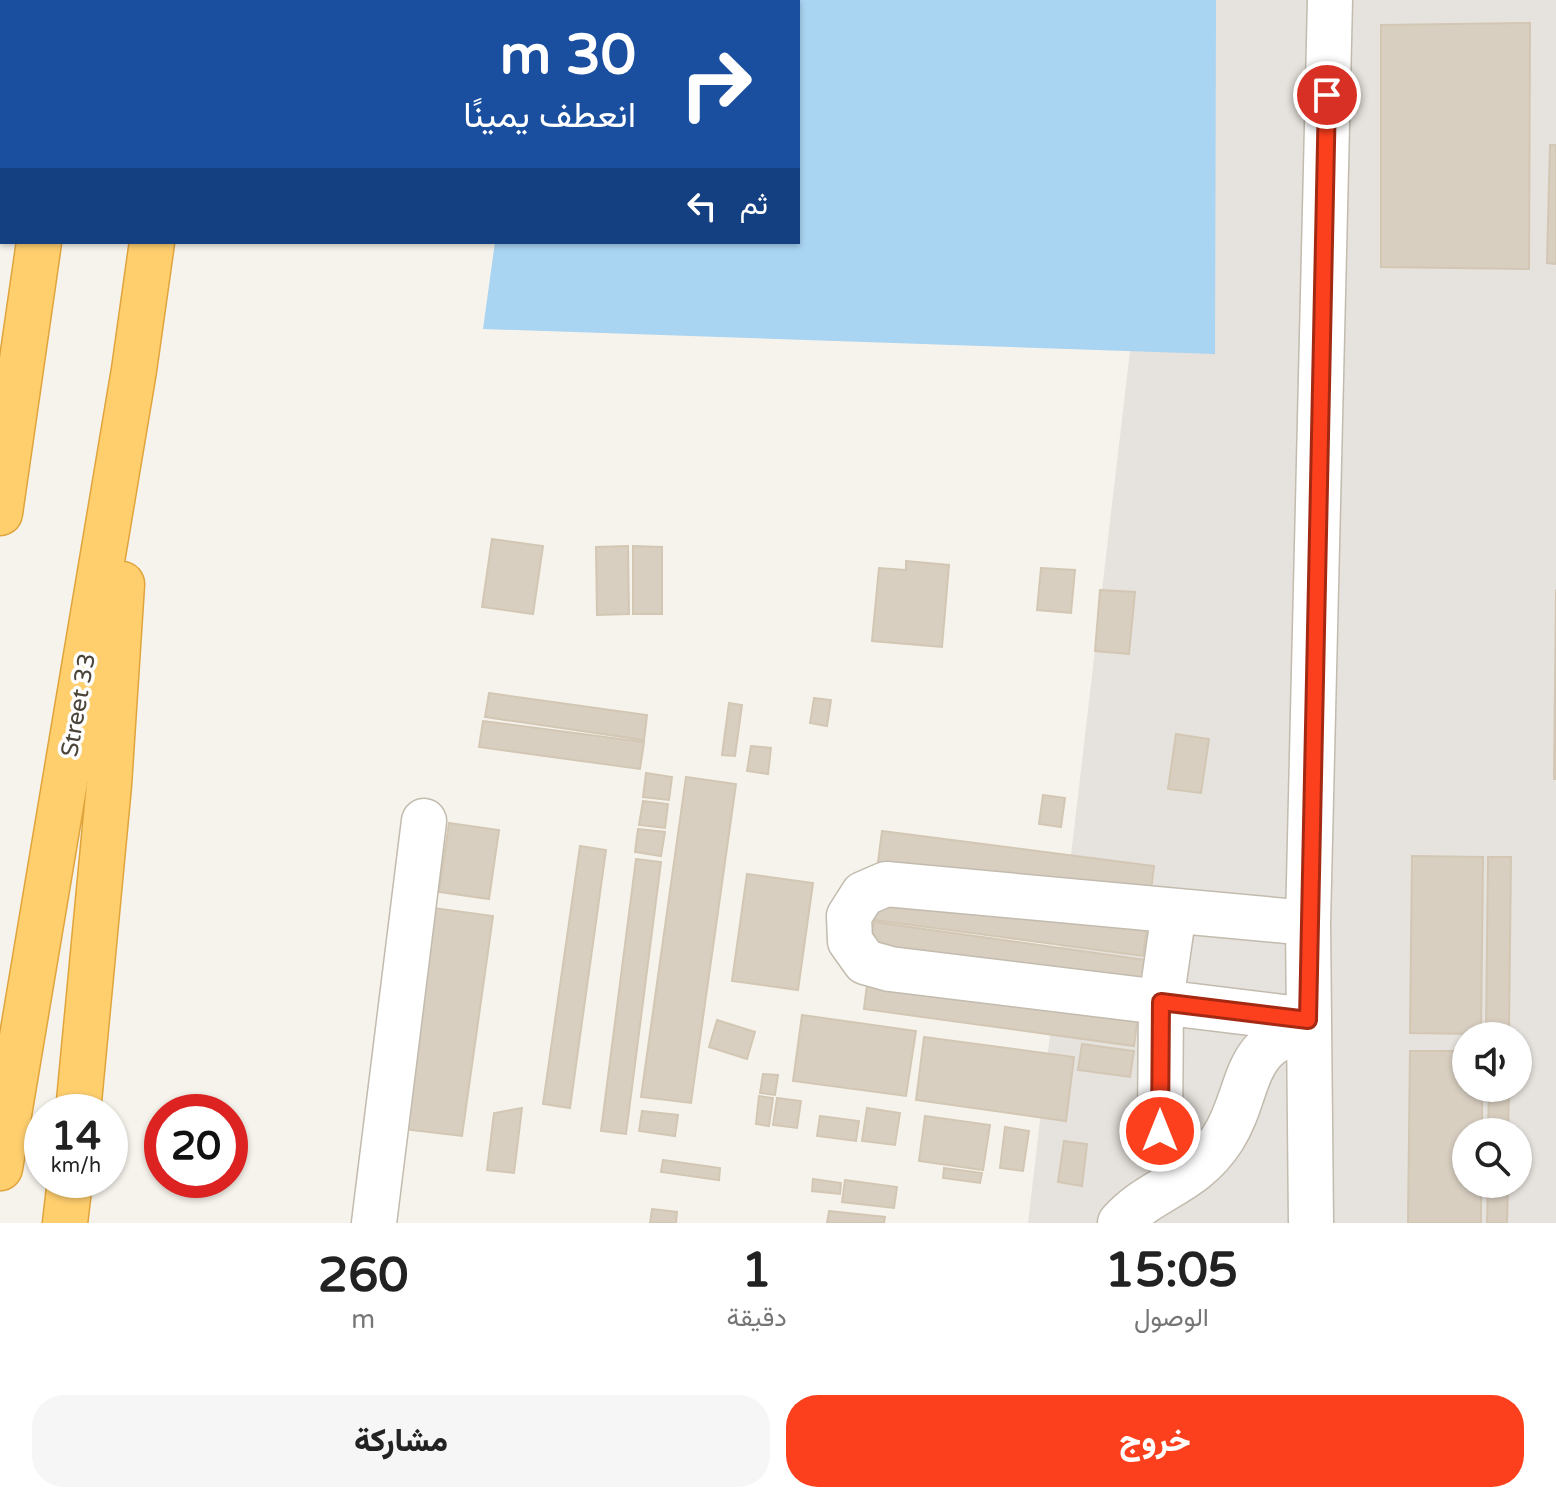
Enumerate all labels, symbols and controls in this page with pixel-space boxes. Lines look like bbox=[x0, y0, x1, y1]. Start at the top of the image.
text: 30 m bbox=[500, 22, 636, 89]
icon: right bbox=[664, 32, 768, 136]
pin bbox=[1293, 61, 1361, 129]
icon: arrive bbox=[1305, 73, 1349, 117]
text: انعطف يمينًا bbox=[463, 94, 636, 137]
icon: left bbox=[680, 184, 724, 228]
text: ثم bbox=[740, 186, 768, 223]
street label: Street 33 bbox=[55, 651, 102, 759]
map controls bbox=[1452, 1022, 1532, 1198]
button: sound bbox=[1452, 1022, 1532, 1102]
position arrow bbox=[1118, 1089, 1202, 1173]
speed limit sign: 20 bbox=[144, 1094, 248, 1198]
text: 14 bbox=[51, 1112, 101, 1160]
button: search bbox=[1452, 1118, 1532, 1198]
text: km/h bbox=[51, 1154, 101, 1178]
text: 1 bbox=[742, 1242, 772, 1300]
text: 15:05 bbox=[1105, 1242, 1238, 1300]
text: 260 bbox=[318, 1247, 409, 1305]
text: دقيقة bbox=[727, 1302, 787, 1333]
text: الوصول bbox=[1134, 1302, 1209, 1333]
text: m bbox=[351, 1304, 375, 1335]
button: مشاركة bbox=[32, 1395, 770, 1487]
button: خروج bbox=[786, 1395, 1524, 1487]

